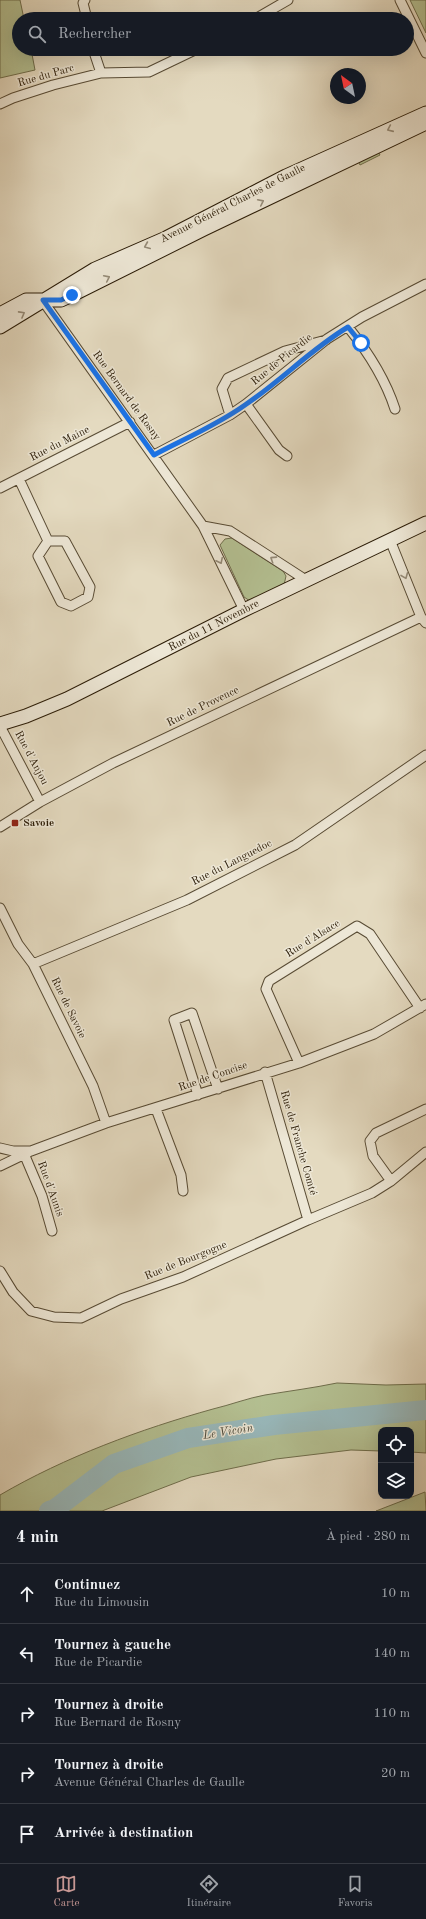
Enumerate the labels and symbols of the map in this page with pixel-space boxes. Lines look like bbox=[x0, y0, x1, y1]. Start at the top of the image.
street label: Rue du Parc bbox=[16, 63, 76, 89]
north arrow bbox=[330, 68, 366, 104]
one-way arrow bbox=[387, 124, 395, 132]
street label: Avenue Général Charles de Gaulle bbox=[159, 162, 307, 246]
one-way arrow bbox=[257, 199, 265, 207]
one-way arrow bbox=[144, 242, 151, 250]
one-way arrow bbox=[103, 275, 110, 283]
route end bbox=[63, 286, 81, 304]
one-way arrow bbox=[18, 312, 25, 319]
street label: Rue de Picardie bbox=[249, 332, 315, 388]
route start bbox=[352, 334, 370, 352]
street label: Rue Bernard de Rosny bbox=[90, 349, 162, 443]
street label: Rue du Maine bbox=[28, 424, 92, 464]
one-way arrow bbox=[215, 556, 223, 564]
one-way arrow bbox=[271, 557, 278, 564]
one-way arrow bbox=[400, 573, 408, 580]
street label: Rue du 11 Novembre bbox=[167, 598, 261, 654]
street label: Rue de Provence bbox=[165, 685, 241, 729]
street label: Rue d'Anjou bbox=[12, 729, 50, 787]
marker: Savoie bbox=[10, 818, 20, 828]
place label: Savoie bbox=[23, 818, 54, 829]
street label: Rue du Languedoc bbox=[190, 838, 274, 888]
street label: Rue d'Alsace bbox=[284, 918, 342, 960]
street label: Rue de Savoie bbox=[48, 976, 88, 1040]
street label: Rue de Concise bbox=[177, 1060, 249, 1094]
street label: Rue de Franche Comté bbox=[278, 1089, 318, 1197]
street label: Rue d'Aunis bbox=[35, 1160, 65, 1218]
street label: Rue de Bourgogne bbox=[143, 1240, 229, 1282]
water label: Le Vicoin bbox=[201, 1422, 254, 1442]

